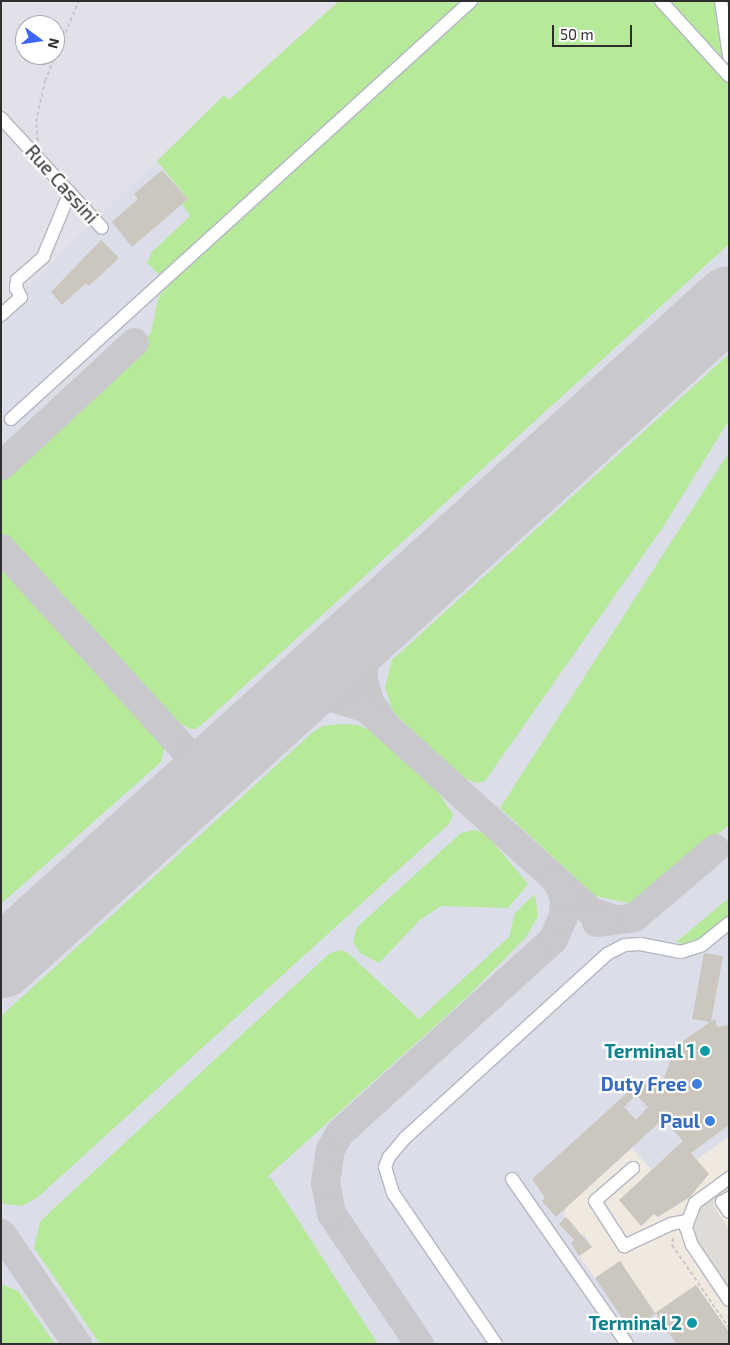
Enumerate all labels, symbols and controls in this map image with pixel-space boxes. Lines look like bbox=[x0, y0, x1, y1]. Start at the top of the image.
north arrow bbox=[15, 15, 65, 65]
scale bar bbox=[555, 15, 635, 47]
text: 50 m bbox=[560, 25, 594, 43]
text: N bbox=[45, 37, 64, 50]
street label: Rue Cassini bbox=[21, 140, 103, 228]
place label: Terminal 1 bbox=[604, 1040, 695, 1062]
marker: Terminal 1 bbox=[699, 1045, 711, 1057]
place label: Duty Free bbox=[600, 1073, 687, 1095]
marker: Duty Free bbox=[691, 1078, 703, 1090]
place label: Paul bbox=[660, 1110, 700, 1132]
marker: Paul bbox=[704, 1115, 716, 1127]
place label: Terminal 2 bbox=[588, 1312, 682, 1334]
marker: Terminal 2 bbox=[686, 1317, 698, 1329]

